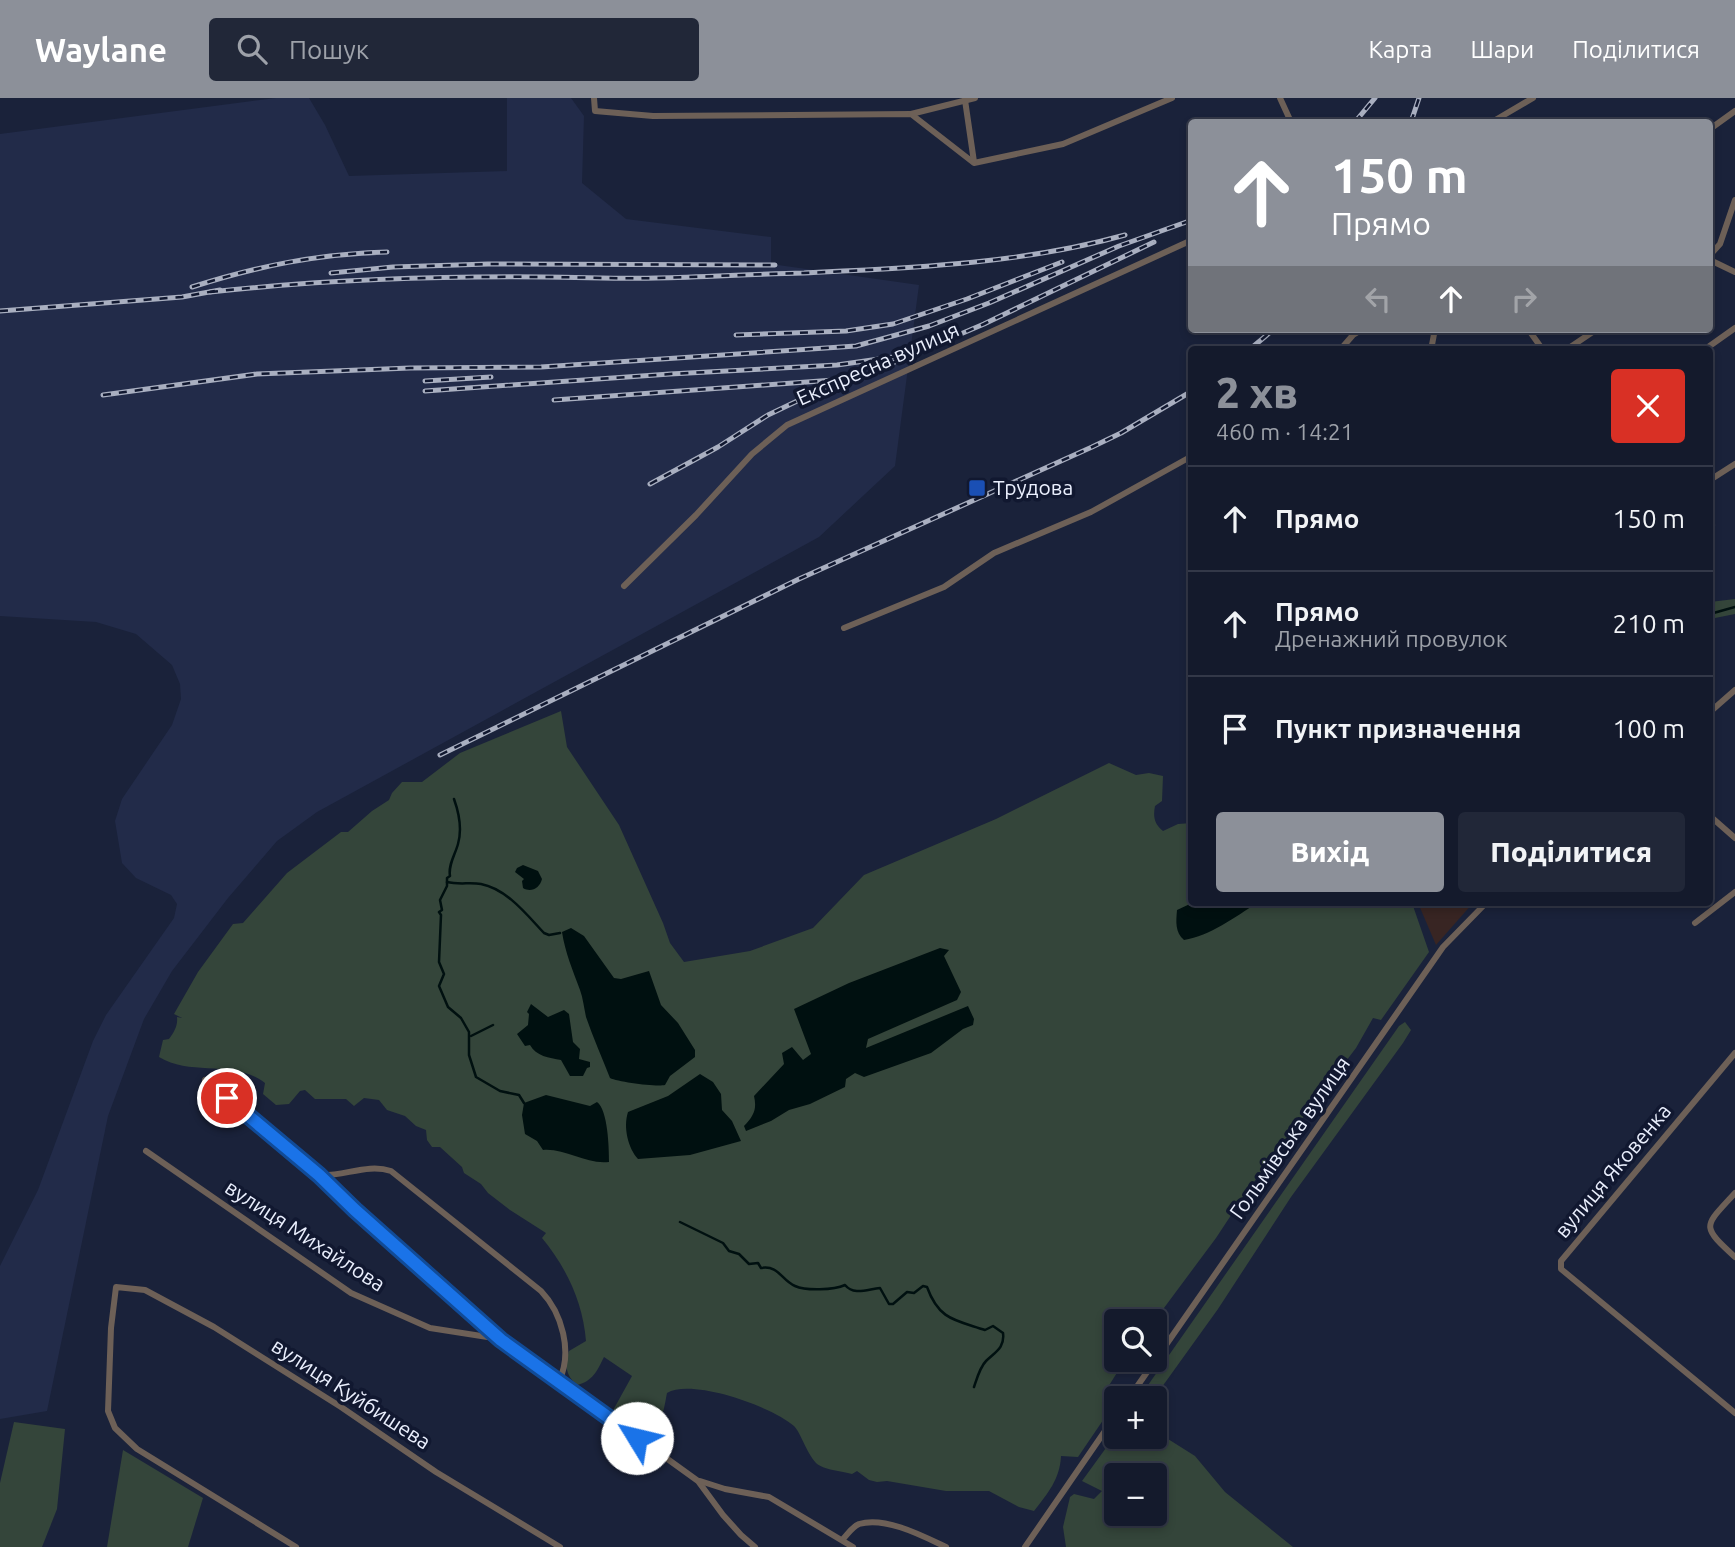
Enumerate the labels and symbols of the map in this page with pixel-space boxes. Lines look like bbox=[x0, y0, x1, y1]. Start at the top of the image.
street label: Експресна вулиця bbox=[793, 316, 962, 410]
place label: Трудова bbox=[993, 475, 1073, 499]
marker: Трудова bbox=[967, 478, 987, 498]
street label: Гольмівська вулиця bbox=[1224, 1052, 1354, 1223]
pin bbox=[197, 1068, 257, 1128]
street label: вулиця Яковенка bbox=[1549, 1099, 1675, 1242]
street label: вулиця Михайлова bbox=[221, 1174, 390, 1296]
street label: вулиця Куйбишева bbox=[268, 1333, 436, 1454]
position arrow bbox=[600, 1401, 674, 1475]

